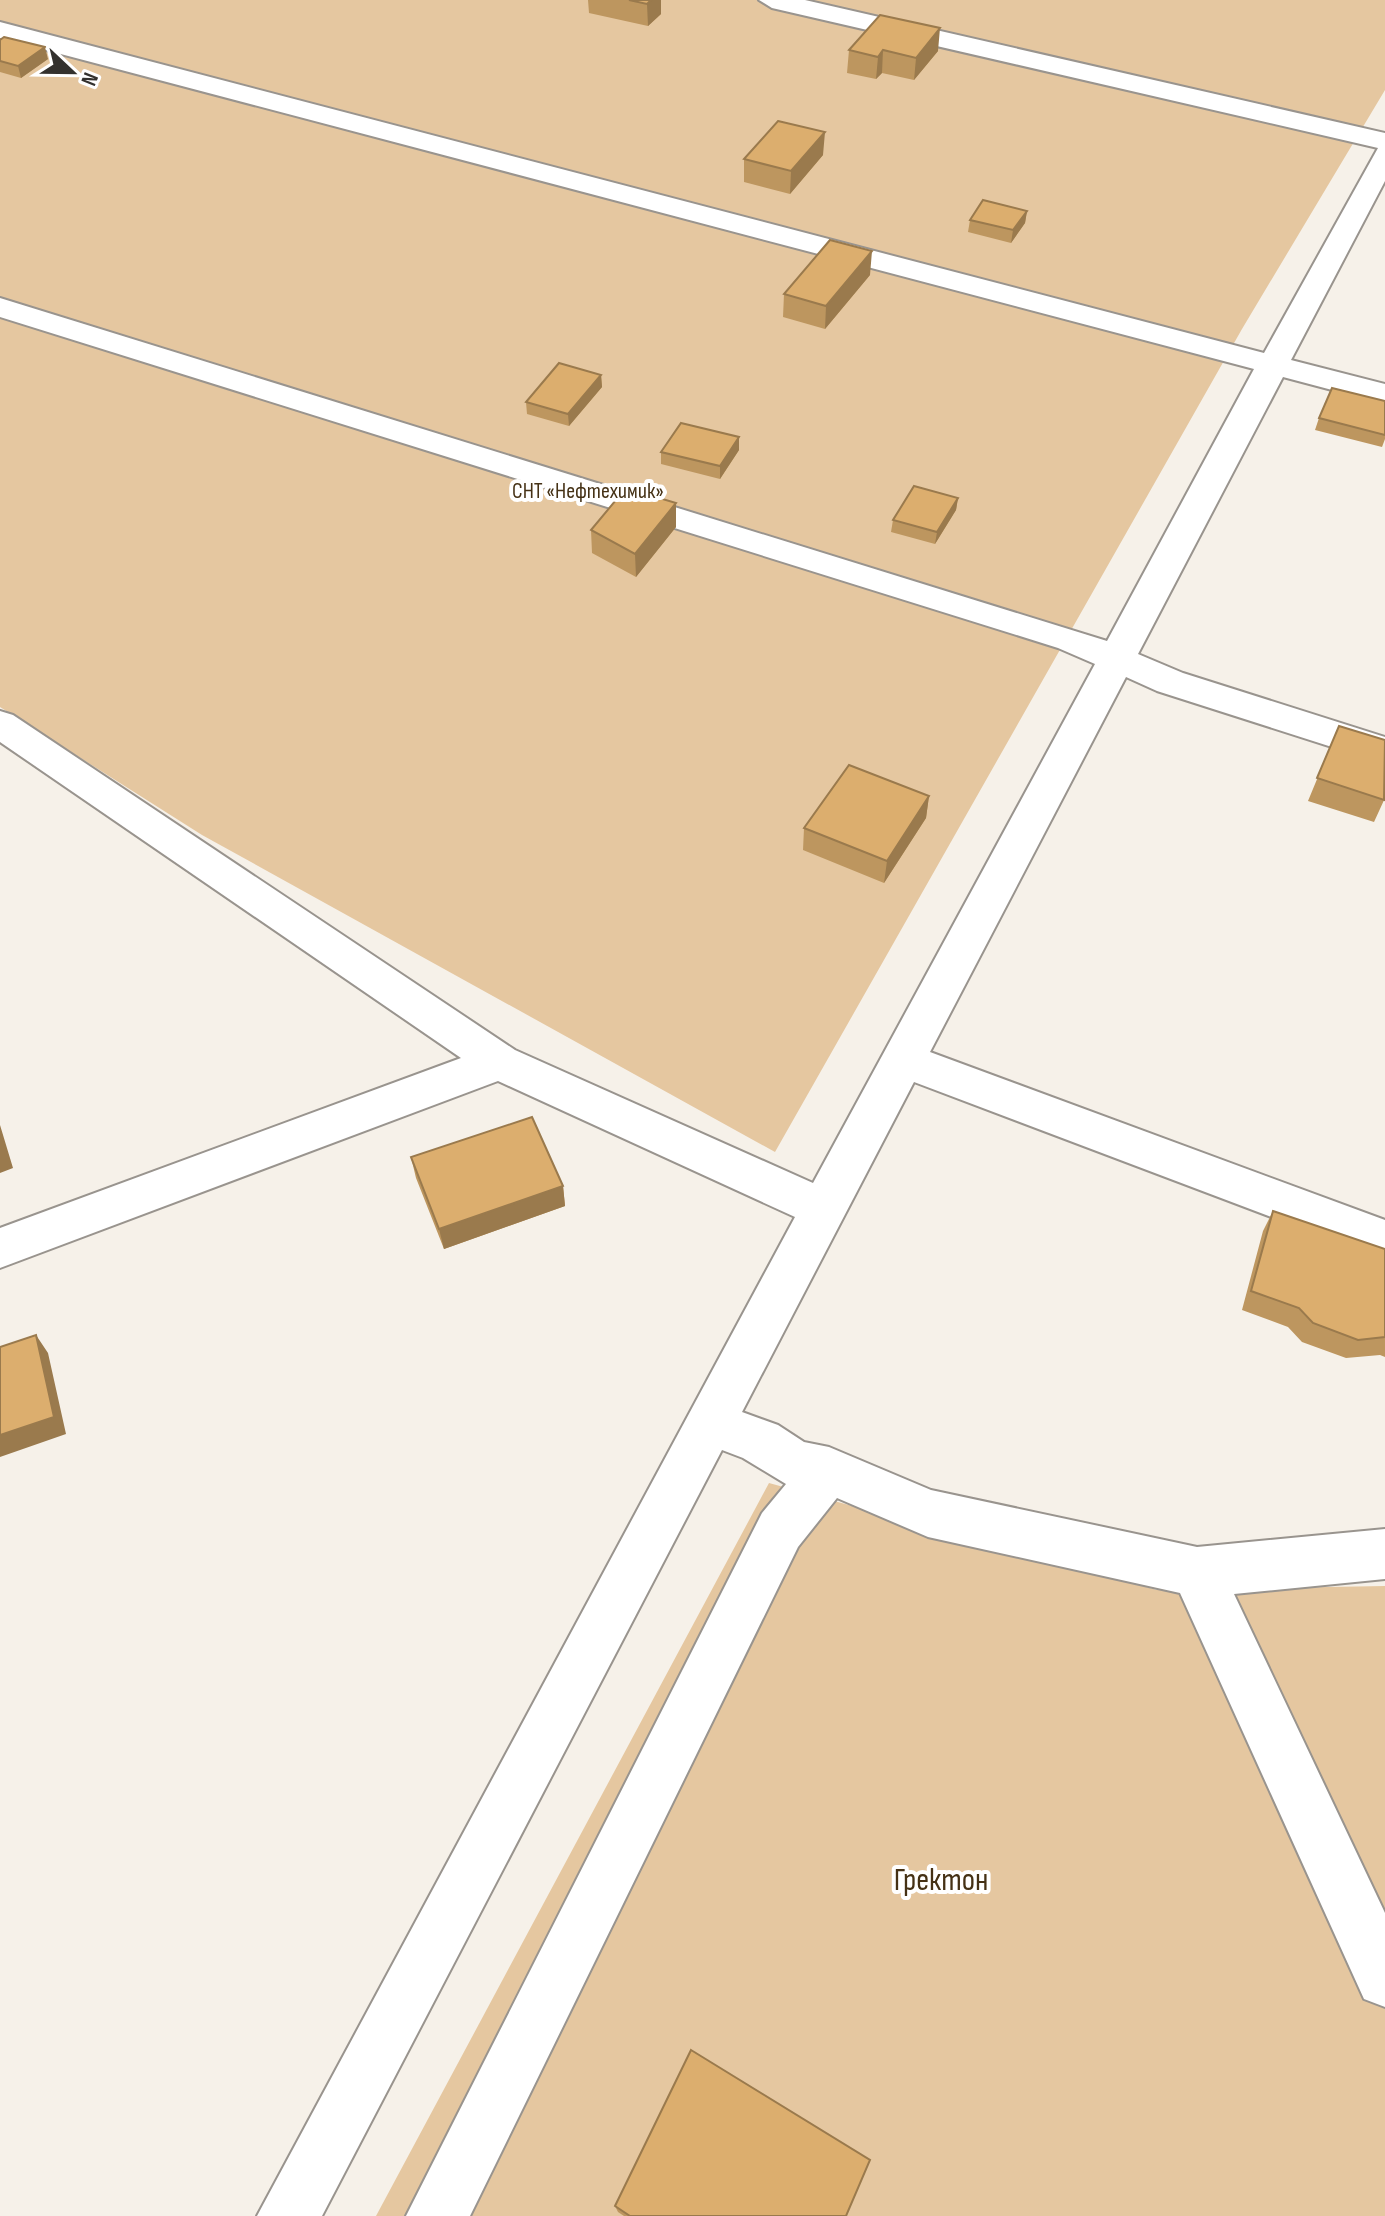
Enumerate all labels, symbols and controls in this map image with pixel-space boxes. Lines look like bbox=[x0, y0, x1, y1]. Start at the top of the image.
north arrow bbox=[32, 32, 112, 112]
text: N bbox=[74, 68, 104, 89]
park label: СНТ «Нефтехимик» bbox=[512, 478, 664, 505]
park label: Гректон bbox=[894, 1861, 988, 1900]

